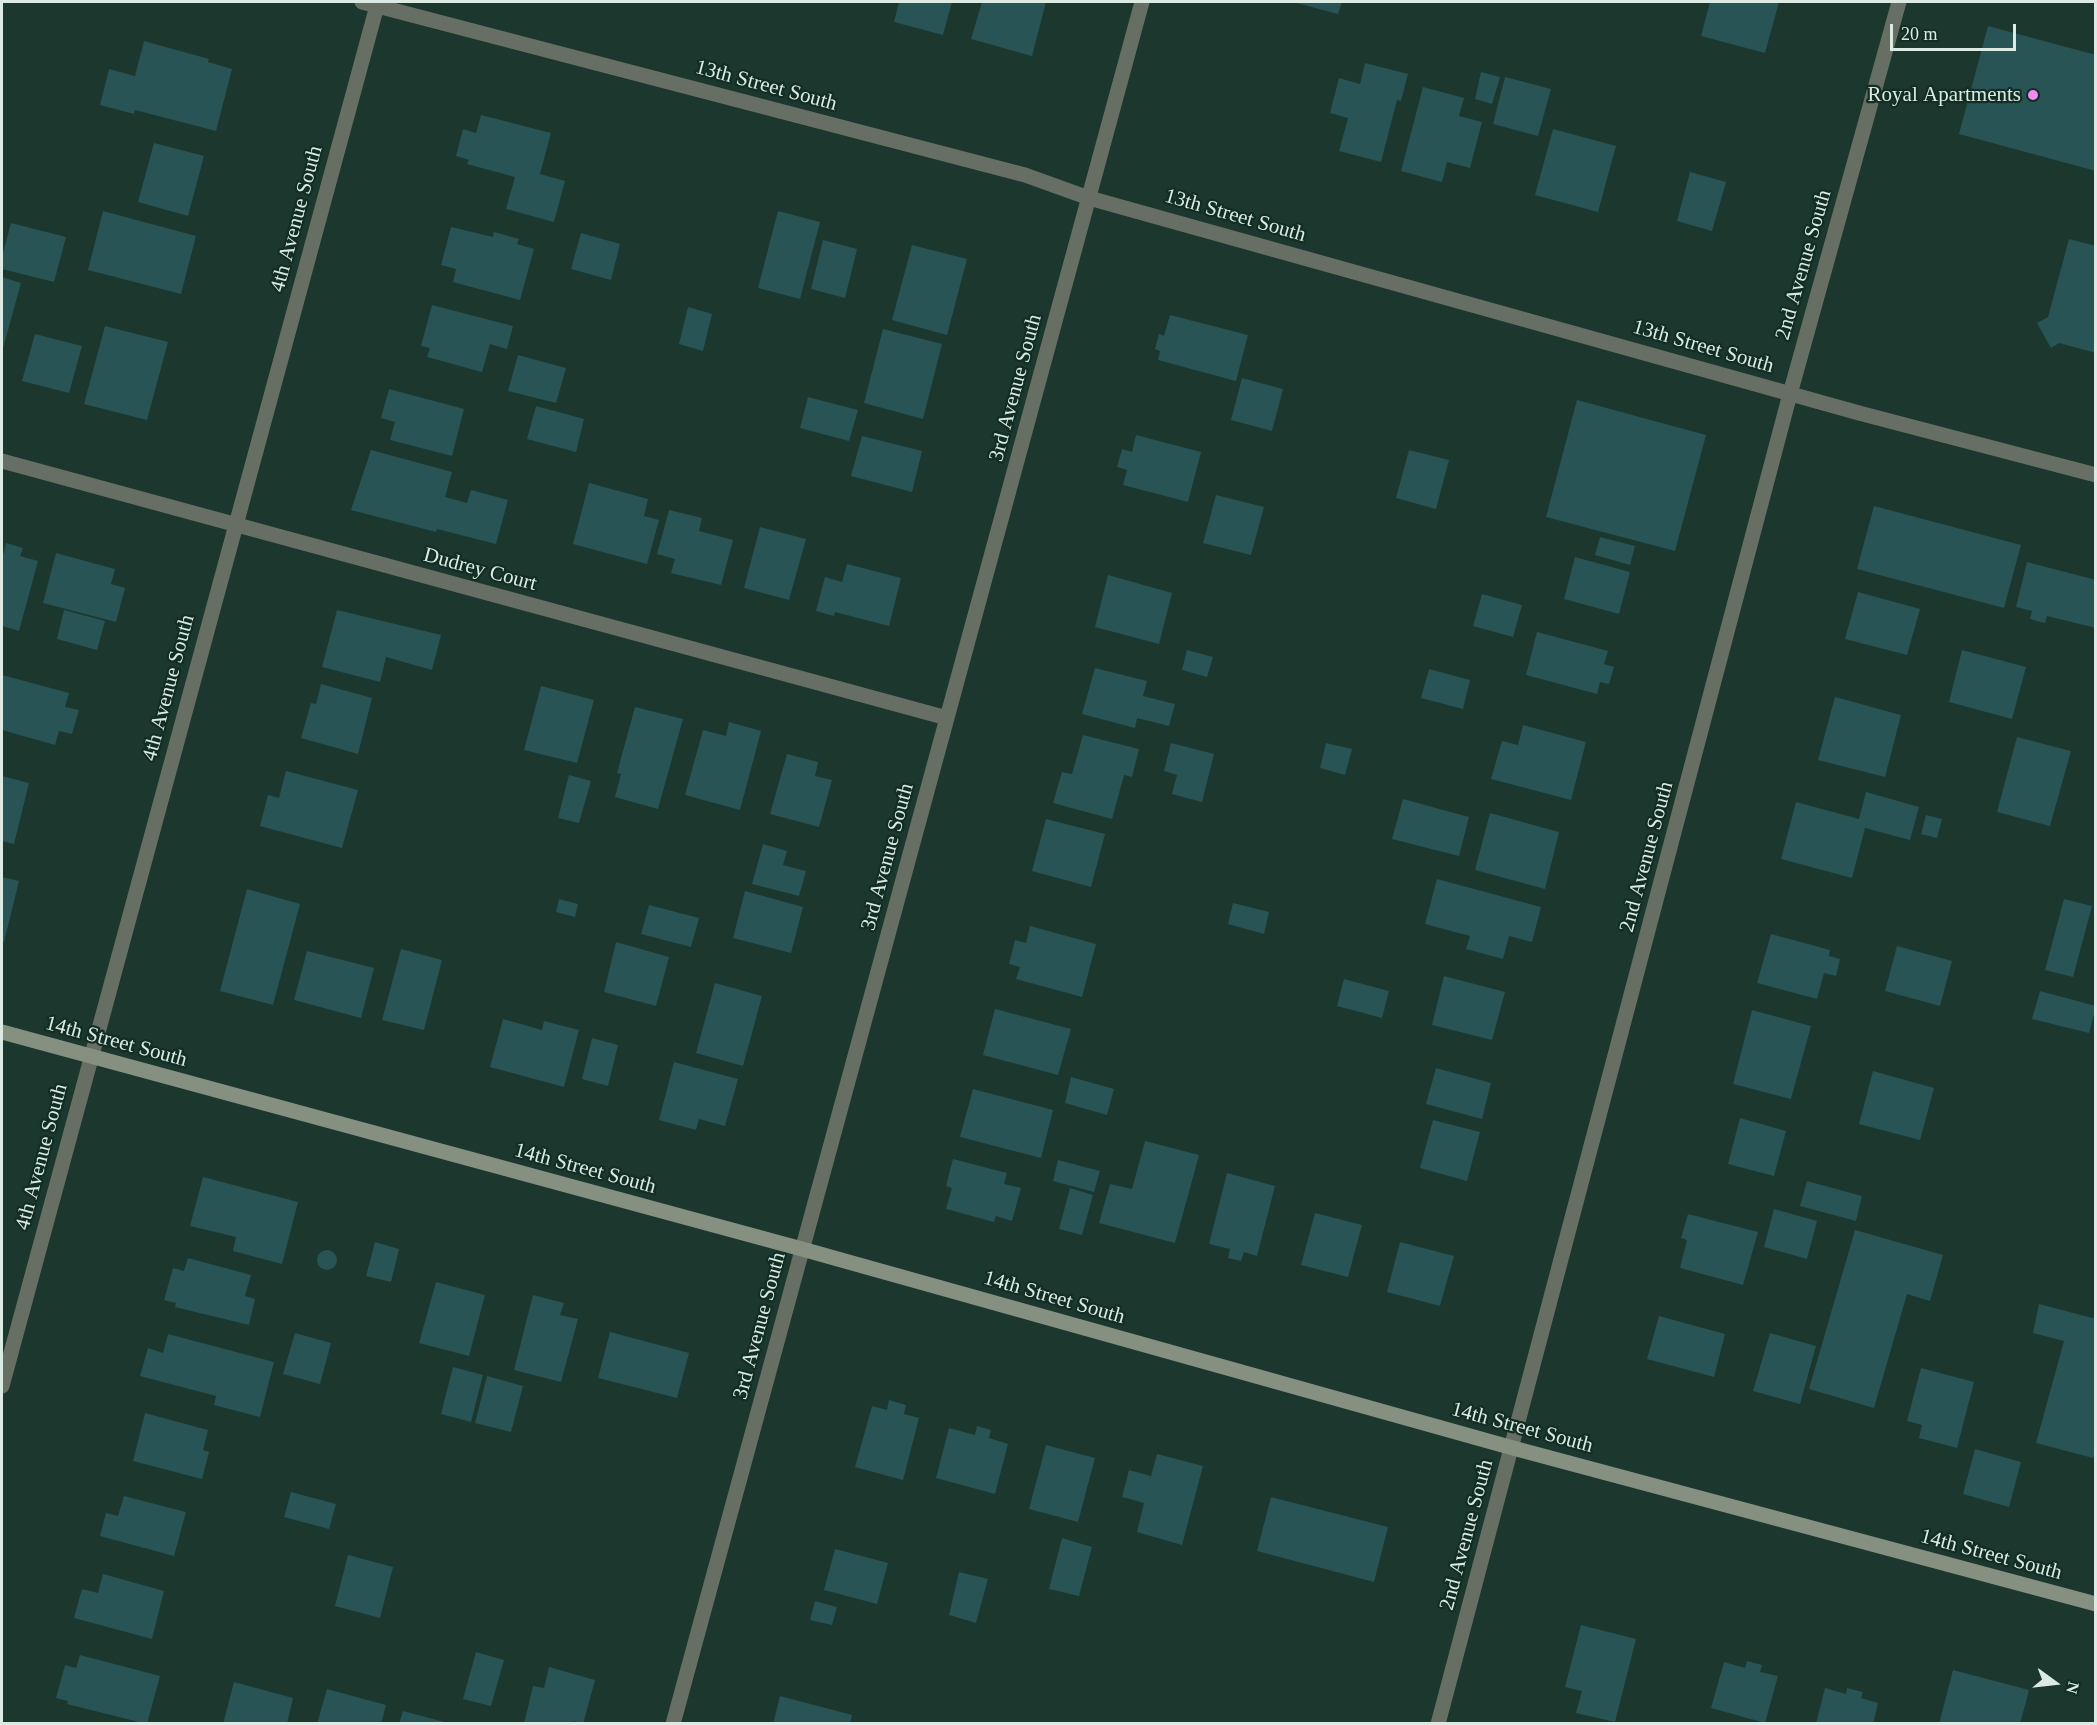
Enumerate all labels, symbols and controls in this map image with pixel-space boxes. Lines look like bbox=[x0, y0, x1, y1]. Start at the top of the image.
scale bar bbox=[1893, 12, 2019, 50]
text: 20 m bbox=[1901, 24, 1938, 44]
street label: 13th Street South bbox=[692, 55, 840, 117]
place label: Royal Apartments bbox=[1868, 82, 2021, 108]
marker: Royal Apartments bbox=[2026, 88, 2040, 102]
street label: 4th Avenue South bbox=[265, 143, 329, 295]
street label: 13th Street South bbox=[1161, 184, 1309, 248]
street label: 2nd Avenue South bbox=[1771, 187, 1837, 343]
street label: 3rd Avenue South bbox=[984, 312, 1048, 464]
street label: 13th Street South bbox=[1629, 315, 1777, 379]
street label: Dudrey Court bbox=[421, 543, 539, 597]
street label: 4th Avenue South bbox=[137, 612, 201, 764]
street label: 2nd Avenue South bbox=[1615, 779, 1679, 935]
street label: 3rd Avenue South bbox=[856, 781, 920, 933]
street label: 14th Street South bbox=[42, 1011, 190, 1073]
street label: 4th Avenue South bbox=[10, 1081, 74, 1233]
street label: 14th Street South bbox=[511, 1138, 659, 1200]
street label: 3rd Avenue South bbox=[728, 1250, 792, 1402]
street label: 14th Street South bbox=[980, 1266, 1128, 1330]
street label: 14th Street South bbox=[1448, 1397, 1596, 1459]
street label: 2nd Avenue South bbox=[1435, 1457, 1499, 1613]
street label: 14th Street South bbox=[1917, 1524, 2065, 1586]
north arrow bbox=[2025, 1653, 2085, 1713]
text: N bbox=[2063, 1680, 2083, 1696]

